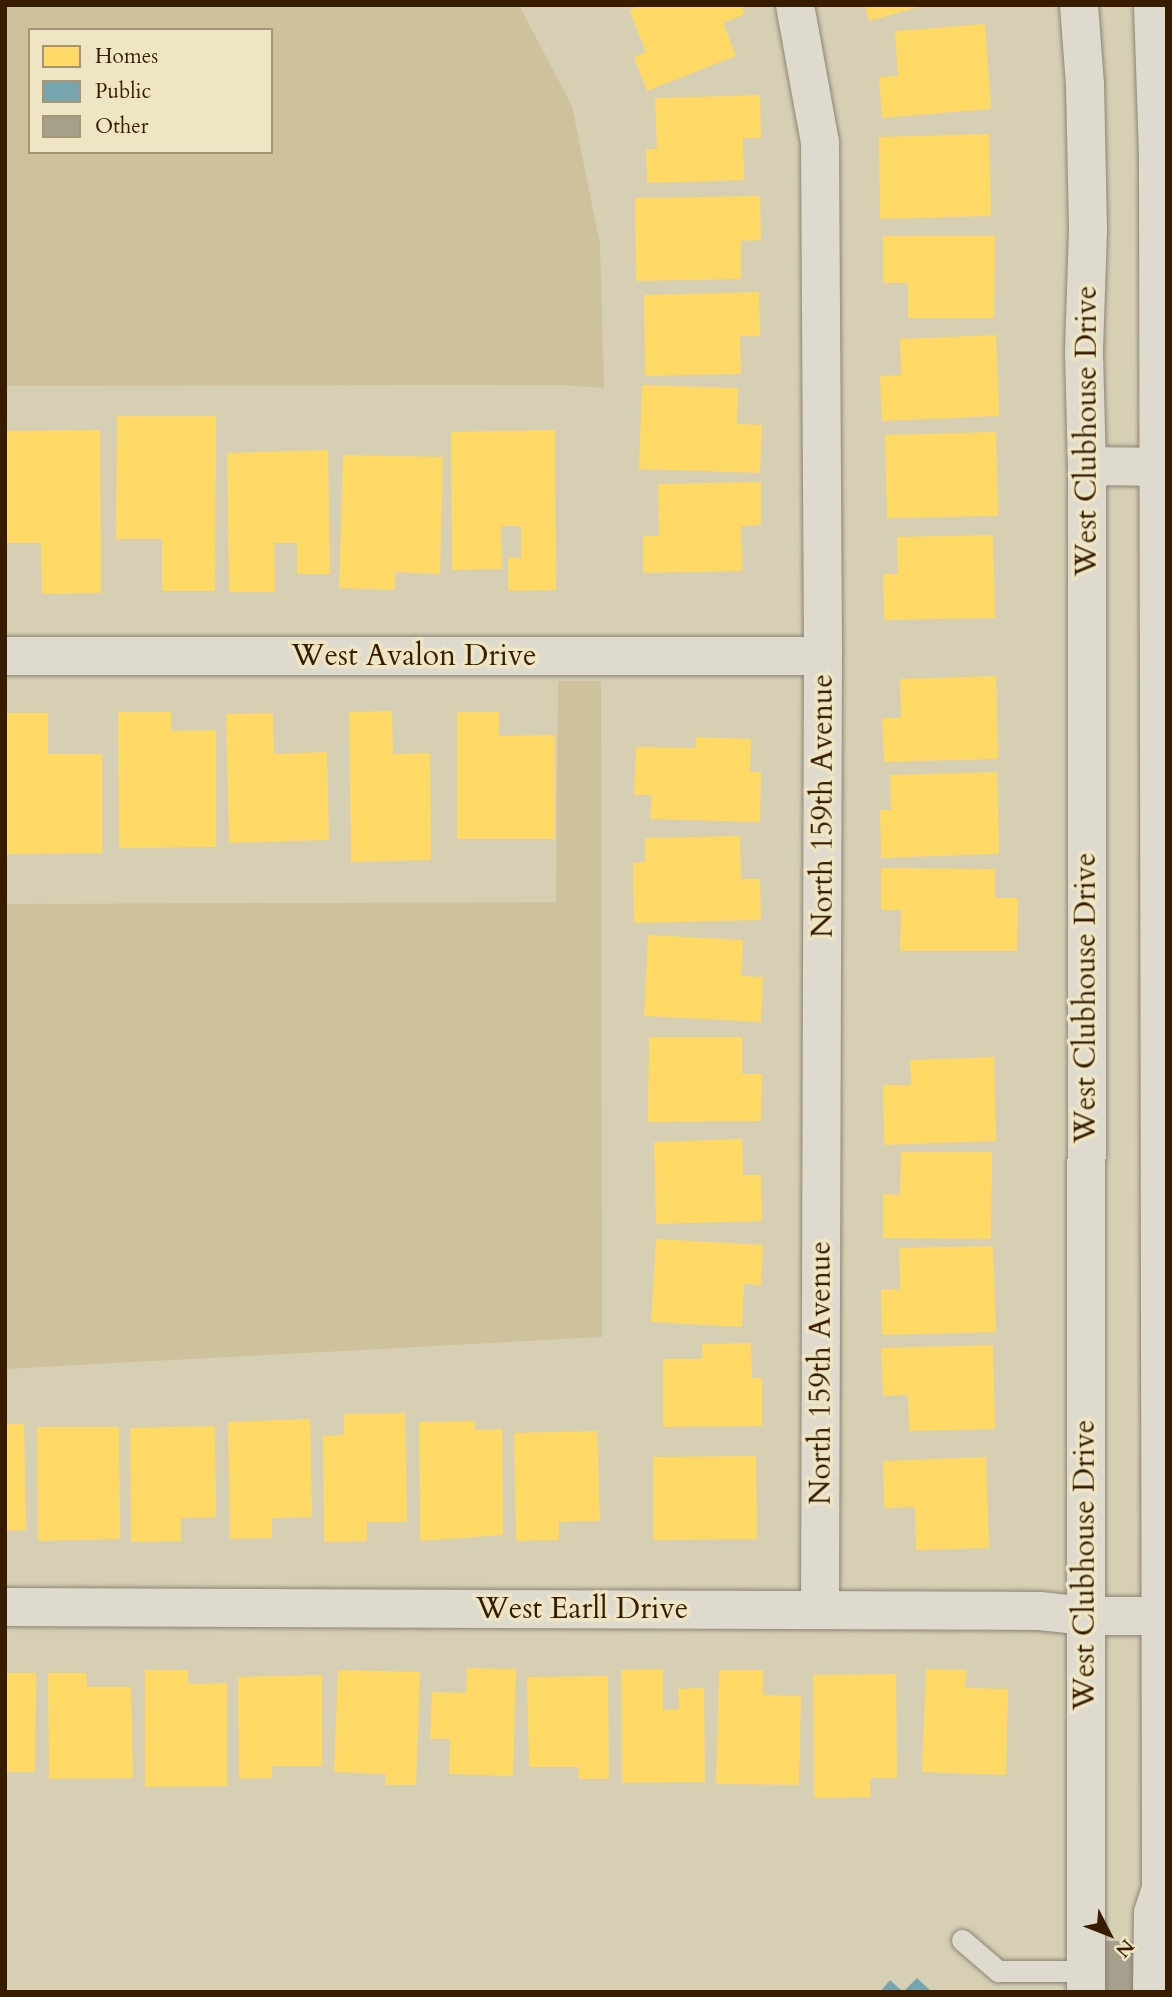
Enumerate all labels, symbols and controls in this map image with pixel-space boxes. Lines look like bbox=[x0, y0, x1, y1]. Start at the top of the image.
legend bbox=[28, 28, 273, 154]
text: Homes bbox=[95, 42, 158, 71]
text: Public bbox=[95, 77, 151, 106]
text: Other bbox=[95, 112, 149, 141]
street label: West Clubhouse Drive bbox=[1069, 286, 1105, 576]
street label: West Avalon Drive bbox=[291, 638, 537, 674]
street label: North 159th Avenue bbox=[805, 674, 841, 938]
street label: West Clubhouse Drive bbox=[1068, 853, 1104, 1143]
street label: North 159th Avenue bbox=[803, 1241, 839, 1505]
street label: West Clubhouse Drive bbox=[1067, 1420, 1103, 1710]
street label: West Earll Drive bbox=[476, 1591, 688, 1627]
north arrow bbox=[1074, 1899, 1144, 1969]
text: N bbox=[1109, 1933, 1140, 1963]

